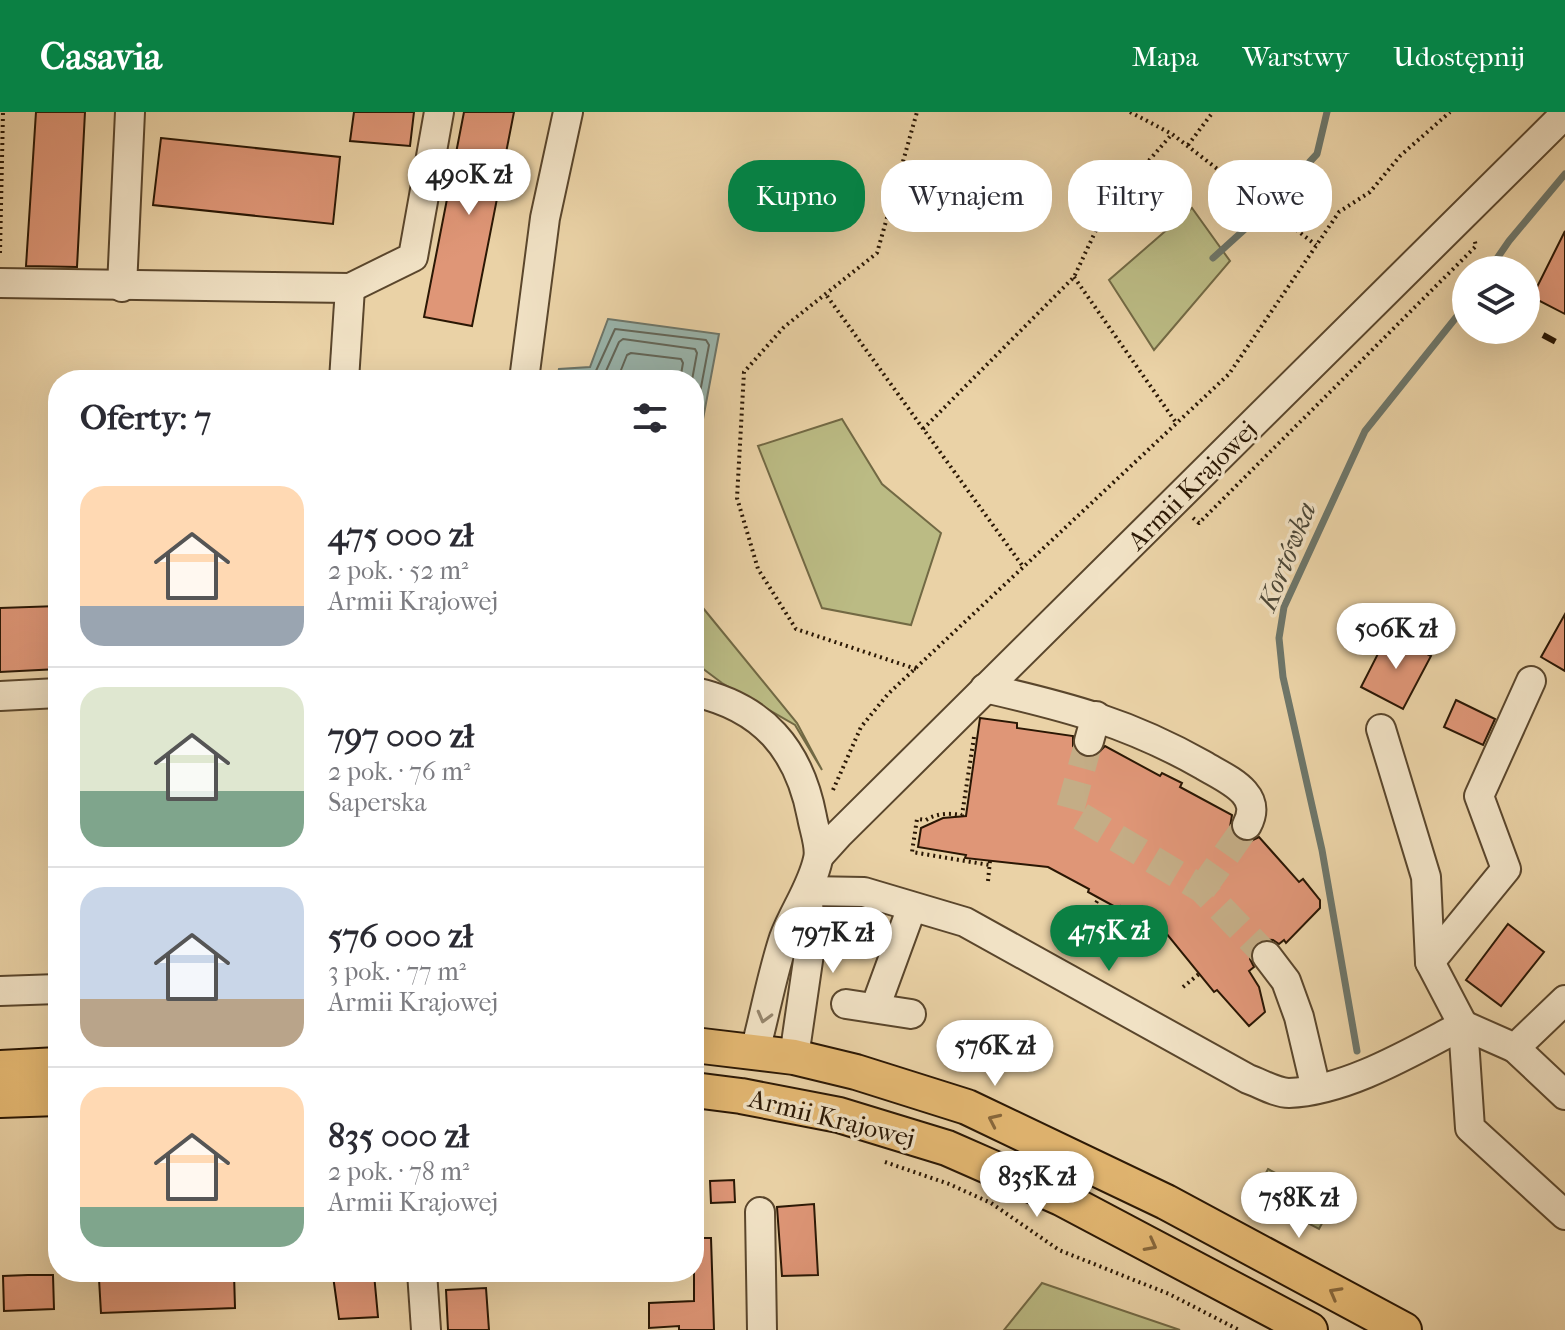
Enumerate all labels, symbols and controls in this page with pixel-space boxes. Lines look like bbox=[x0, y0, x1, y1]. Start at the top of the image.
text: Casavia bbox=[40, 34, 162, 79]
text: Mapa bbox=[1132, 40, 1198, 73]
text: Warstwy bbox=[1242, 40, 1349, 73]
text: Udostępnij bbox=[1393, 40, 1525, 73]
pin: 490K zł bbox=[395, 149, 543, 217]
text: 490K zł bbox=[426, 159, 512, 190]
chip: Kupno bbox=[728, 160, 865, 232]
chip: Wynajem bbox=[881, 160, 1052, 232]
chip: Filtry bbox=[1068, 160, 1192, 232]
chip: Nowe bbox=[1208, 160, 1332, 232]
map controls bbox=[1452, 256, 1540, 344]
button: layers bbox=[1452, 256, 1540, 344]
icon: filters bbox=[628, 396, 672, 440]
text: Oferty: 7 bbox=[80, 398, 211, 438]
street label: Armii Krajowej bbox=[1121, 414, 1263, 557]
water label: Kortówka bbox=[1249, 497, 1323, 617]
text: 475 000 zł bbox=[328, 515, 474, 555]
icon: home bbox=[144, 518, 240, 614]
text: 2 pok. · 52 m² bbox=[328, 555, 468, 586]
text: Armii Krajowej bbox=[328, 586, 498, 617]
pin: 506K zł bbox=[1322, 603, 1470, 671]
text: 506K zł bbox=[1355, 613, 1437, 644]
text: 797 000 zł bbox=[328, 716, 474, 756]
icon: home bbox=[144, 719, 240, 815]
text: 2 pok. · 76 m² bbox=[328, 756, 470, 787]
text: Saperska bbox=[328, 787, 426, 818]
pin: 475K zł bbox=[1035, 905, 1183, 973]
pin: 797K zł bbox=[759, 907, 907, 975]
text: 475K zł bbox=[1068, 915, 1150, 946]
text: 576 000 zł bbox=[328, 916, 473, 956]
text: 797K zł bbox=[792, 917, 874, 948]
icon: home bbox=[144, 919, 240, 1015]
text: 3 pok. · 77 m² bbox=[328, 956, 466, 987]
text: Armii Krajowej bbox=[328, 987, 498, 1018]
one-way arrow bbox=[757, 1009, 773, 1023]
pin: 576K zł bbox=[921, 1020, 1069, 1088]
text: 576K zł bbox=[954, 1030, 1036, 1061]
street label: Armii Krajowej bbox=[745, 1083, 918, 1154]
one-way arrow bbox=[988, 1114, 1003, 1130]
text: 835 000 zł bbox=[328, 1116, 469, 1156]
icon: home bbox=[144, 1119, 240, 1215]
pin: 835K zł bbox=[963, 1151, 1111, 1219]
text: 2 pok. · 78 m² bbox=[328, 1156, 469, 1187]
text: 835K zł bbox=[998, 1161, 1076, 1192]
pin: 758K zł bbox=[1225, 1172, 1373, 1240]
text: 758K zł bbox=[1259, 1182, 1339, 1213]
text: Armii Krajowej bbox=[328, 1187, 498, 1218]
one-way arrow bbox=[1143, 1236, 1157, 1251]
one-way arrow bbox=[1329, 1287, 1343, 1302]

